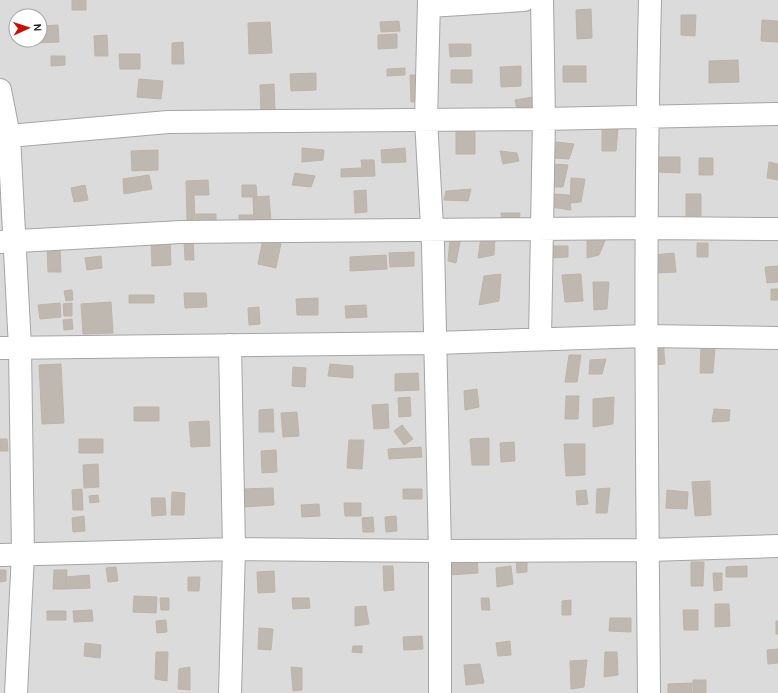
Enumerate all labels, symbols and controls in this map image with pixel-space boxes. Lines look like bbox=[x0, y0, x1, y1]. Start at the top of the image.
north arrow bbox=[8, 8, 48, 48]
text: N bbox=[31, 23, 44, 32]

